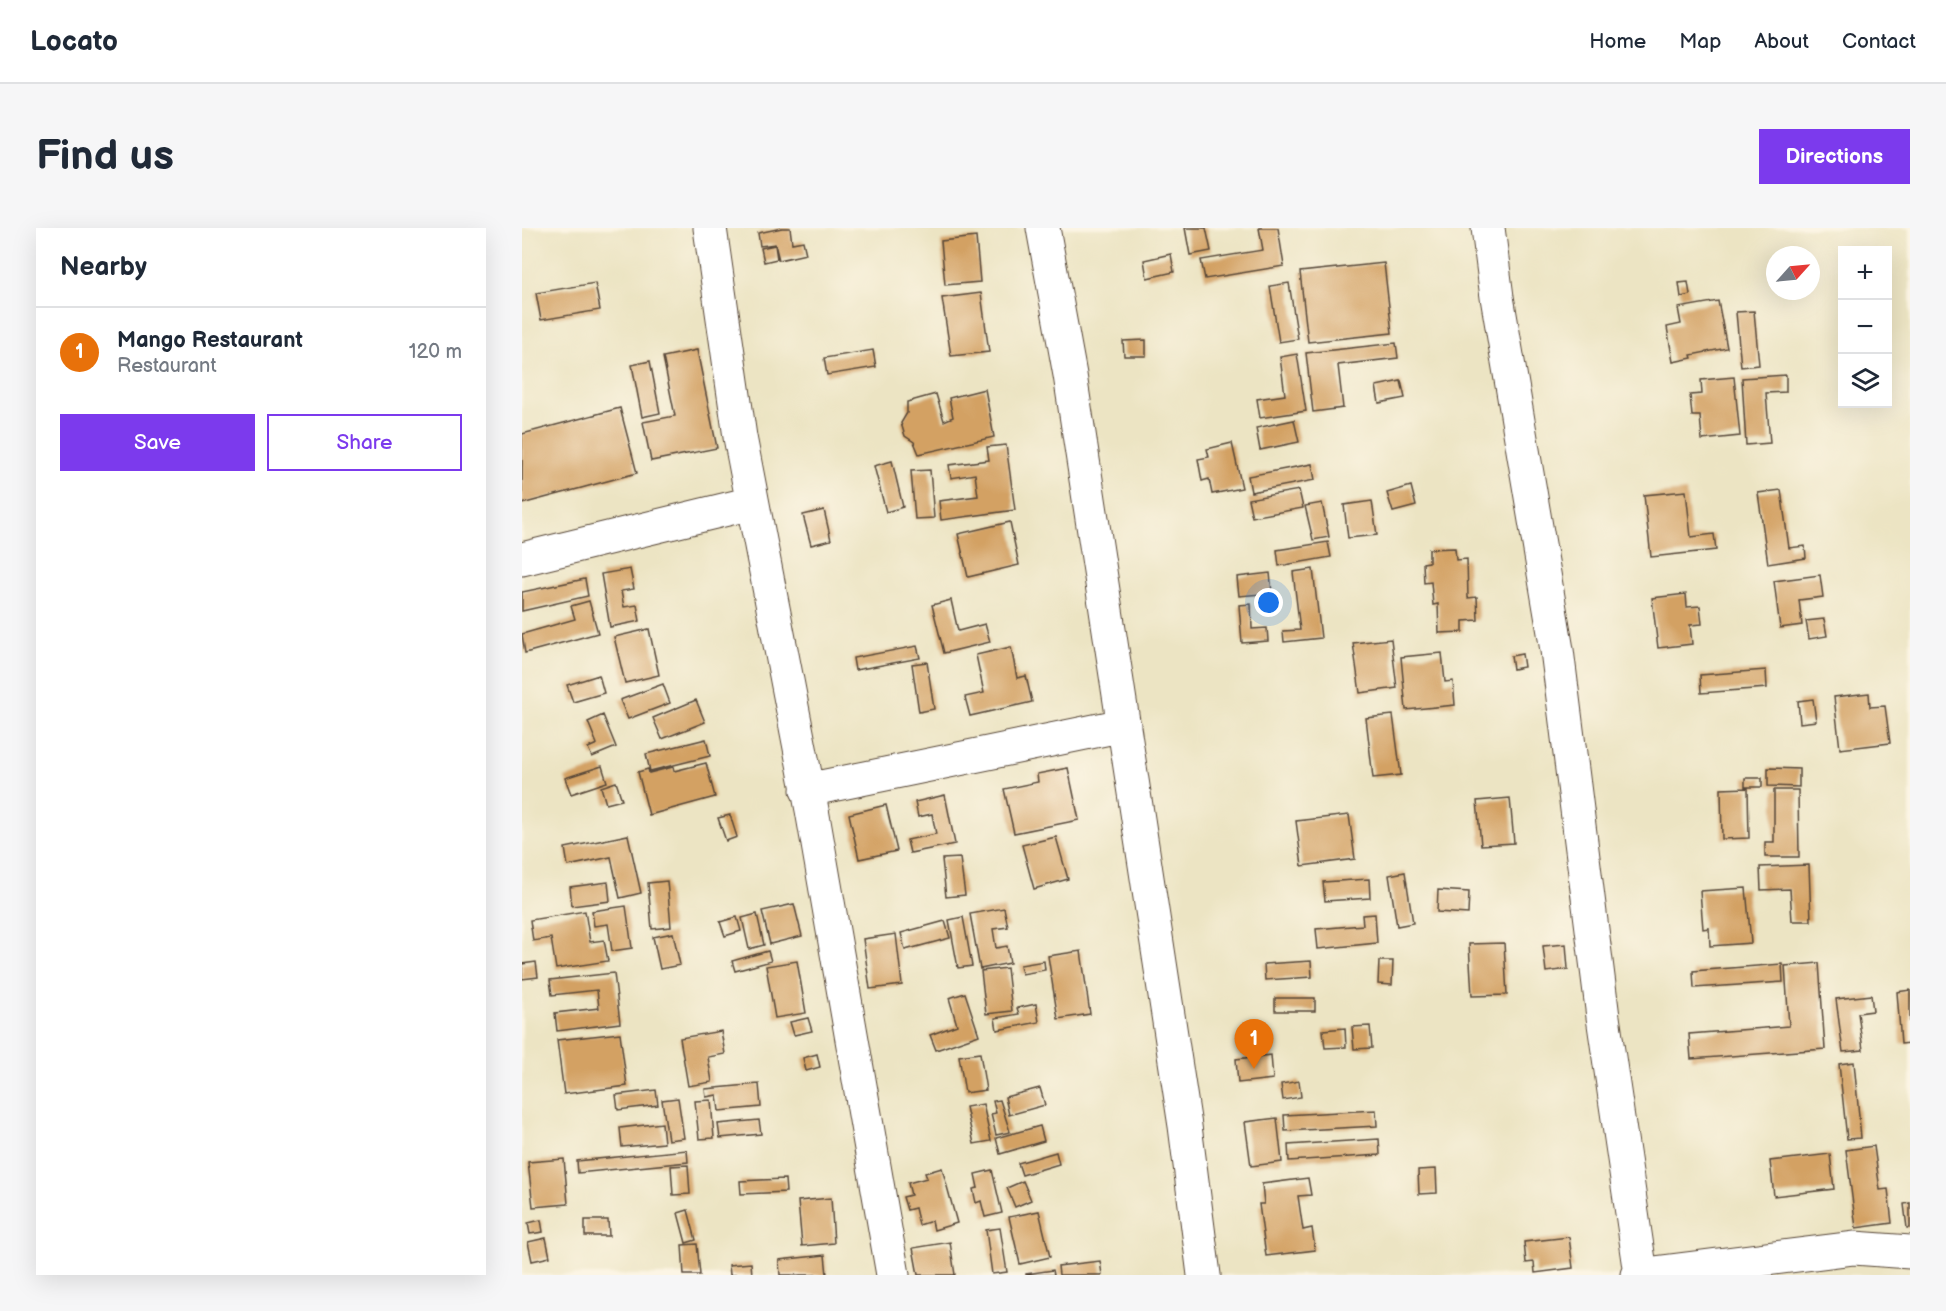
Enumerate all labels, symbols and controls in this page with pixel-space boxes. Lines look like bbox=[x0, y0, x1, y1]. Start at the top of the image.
text: Locato bbox=[30, 25, 118, 58]
text: Home bbox=[1589, 29, 1646, 54]
text: Map bbox=[1679, 29, 1721, 54]
text: About bbox=[1754, 29, 1809, 54]
text: Contact bbox=[1842, 29, 1916, 54]
button: Directions bbox=[1759, 129, 1910, 184]
text: Find us bbox=[36, 131, 174, 182]
north arrow bbox=[1766, 246, 1820, 300]
map controls bbox=[1838, 246, 1892, 408]
button: + bbox=[1838, 246, 1892, 300]
text: Nearby bbox=[60, 252, 147, 283]
button: − bbox=[1838, 300, 1892, 354]
text: Mango Restaurant bbox=[117, 327, 303, 354]
text: 1 bbox=[75, 340, 84, 364]
text: 120 m bbox=[409, 340, 462, 364]
text: Restaurant bbox=[117, 354, 217, 378]
button: layers bbox=[1838, 354, 1892, 408]
button: Save bbox=[60, 414, 255, 471]
button: Share bbox=[267, 414, 462, 471]
your location bbox=[1254, 588, 1283, 617]
pin: 1 bbox=[1234, 1020, 1274, 1069]

